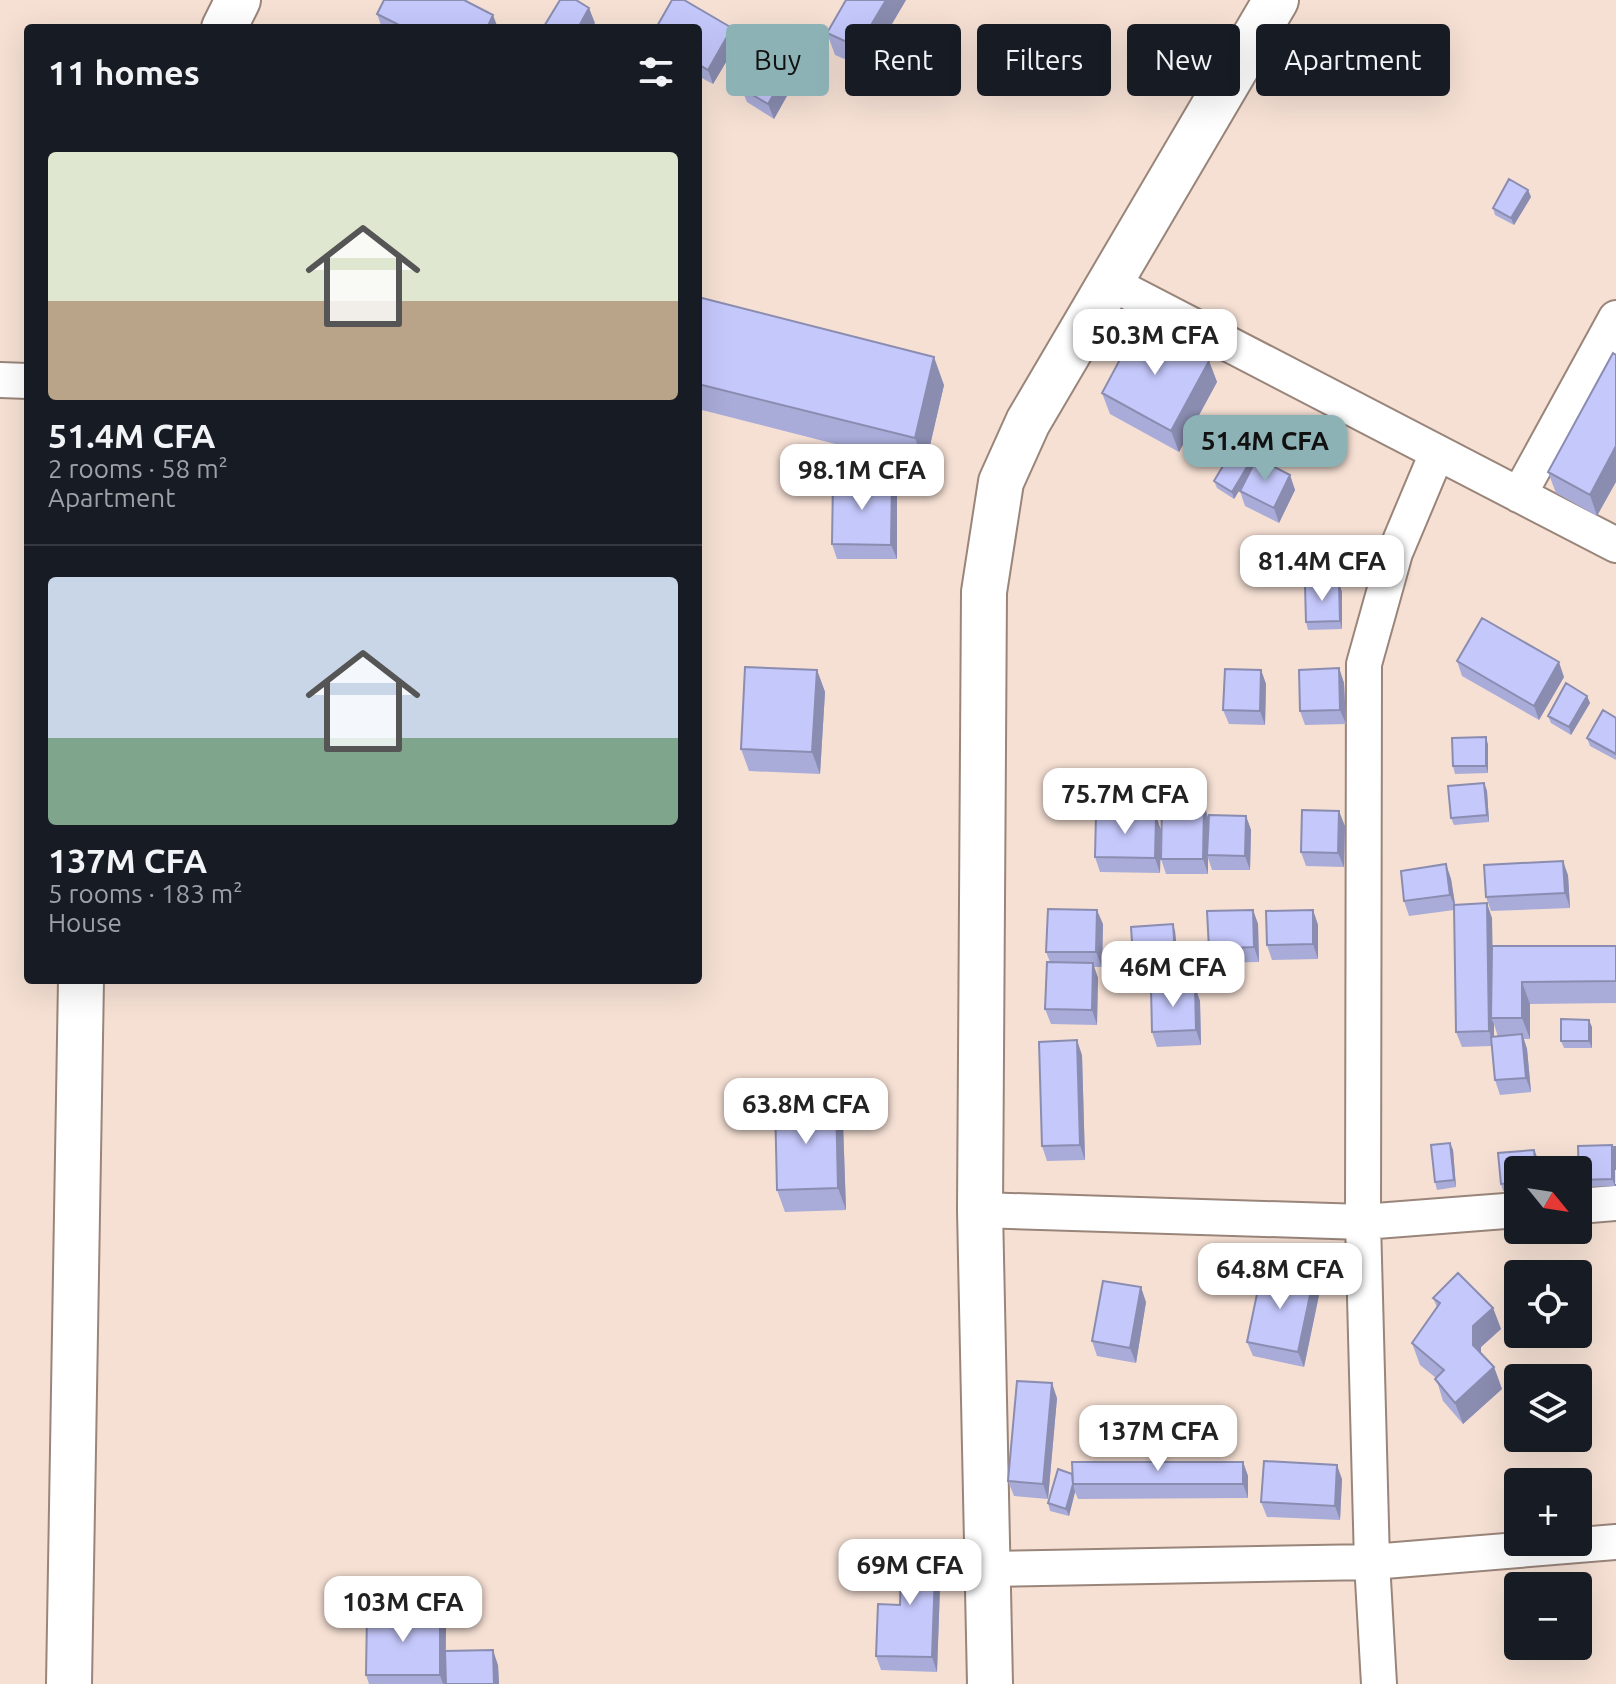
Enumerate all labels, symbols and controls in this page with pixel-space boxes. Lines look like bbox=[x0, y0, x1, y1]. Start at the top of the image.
chip: Buy bbox=[726, 24, 829, 96]
chip: Rent bbox=[845, 24, 961, 96]
chip: Filters bbox=[977, 24, 1111, 96]
chip: New bbox=[1127, 24, 1240, 96]
chip: Apartment bbox=[1256, 24, 1450, 96]
icon: filters bbox=[634, 50, 678, 94]
text: 11 homes bbox=[48, 53, 200, 91]
icon: home bbox=[291, 204, 435, 348]
pin: 50.3M CFA bbox=[1063, 309, 1247, 377]
text: 50.3M CFA bbox=[1091, 320, 1219, 349]
pin: 51.4M CFA bbox=[1173, 415, 1357, 483]
text: 51.4M CFA bbox=[48, 416, 215, 454]
text: 51.4M CFA bbox=[1201, 426, 1329, 455]
pin: 98.1M CFA bbox=[770, 444, 954, 512]
text: 2 rooms · 58 m² bbox=[48, 454, 228, 483]
text: 98.1M CFA bbox=[798, 455, 926, 484]
text: Apartment bbox=[48, 483, 175, 512]
pin: 81.4M CFA bbox=[1230, 535, 1414, 603]
text: 81.4M CFA bbox=[1258, 546, 1386, 575]
icon: home bbox=[291, 629, 435, 773]
pin: 75.7M CFA bbox=[1033, 768, 1217, 836]
text: 75.7M CFA bbox=[1061, 779, 1189, 808]
text: 137M CFA bbox=[48, 841, 207, 879]
text: 5 rooms · 183 m² bbox=[48, 879, 243, 908]
text: House bbox=[48, 908, 122, 937]
pin: 46M CFA bbox=[1099, 941, 1247, 1009]
text: 46M CFA bbox=[1120, 952, 1226, 981]
pin: 63.8M CFA bbox=[714, 1078, 898, 1146]
text: 63.8M CFA bbox=[742, 1089, 870, 1118]
north arrow bbox=[1504, 1156, 1592, 1244]
map controls bbox=[1504, 1156, 1592, 1660]
pin: 64.8M CFA bbox=[1188, 1243, 1372, 1311]
text: 64.8M CFA bbox=[1216, 1254, 1344, 1283]
button: locate bbox=[1504, 1260, 1592, 1348]
button: layers bbox=[1504, 1364, 1592, 1452]
pin: 137M CFA bbox=[1075, 1405, 1241, 1473]
text: 137M CFA bbox=[1097, 1416, 1219, 1445]
button: + bbox=[1504, 1468, 1592, 1556]
pin: 69M CFA bbox=[836, 1539, 984, 1607]
text: 69M CFA bbox=[857, 1550, 963, 1579]
button: − bbox=[1504, 1572, 1592, 1660]
pin: 103M CFA bbox=[320, 1576, 486, 1644]
text: 103M CFA bbox=[342, 1587, 464, 1616]

